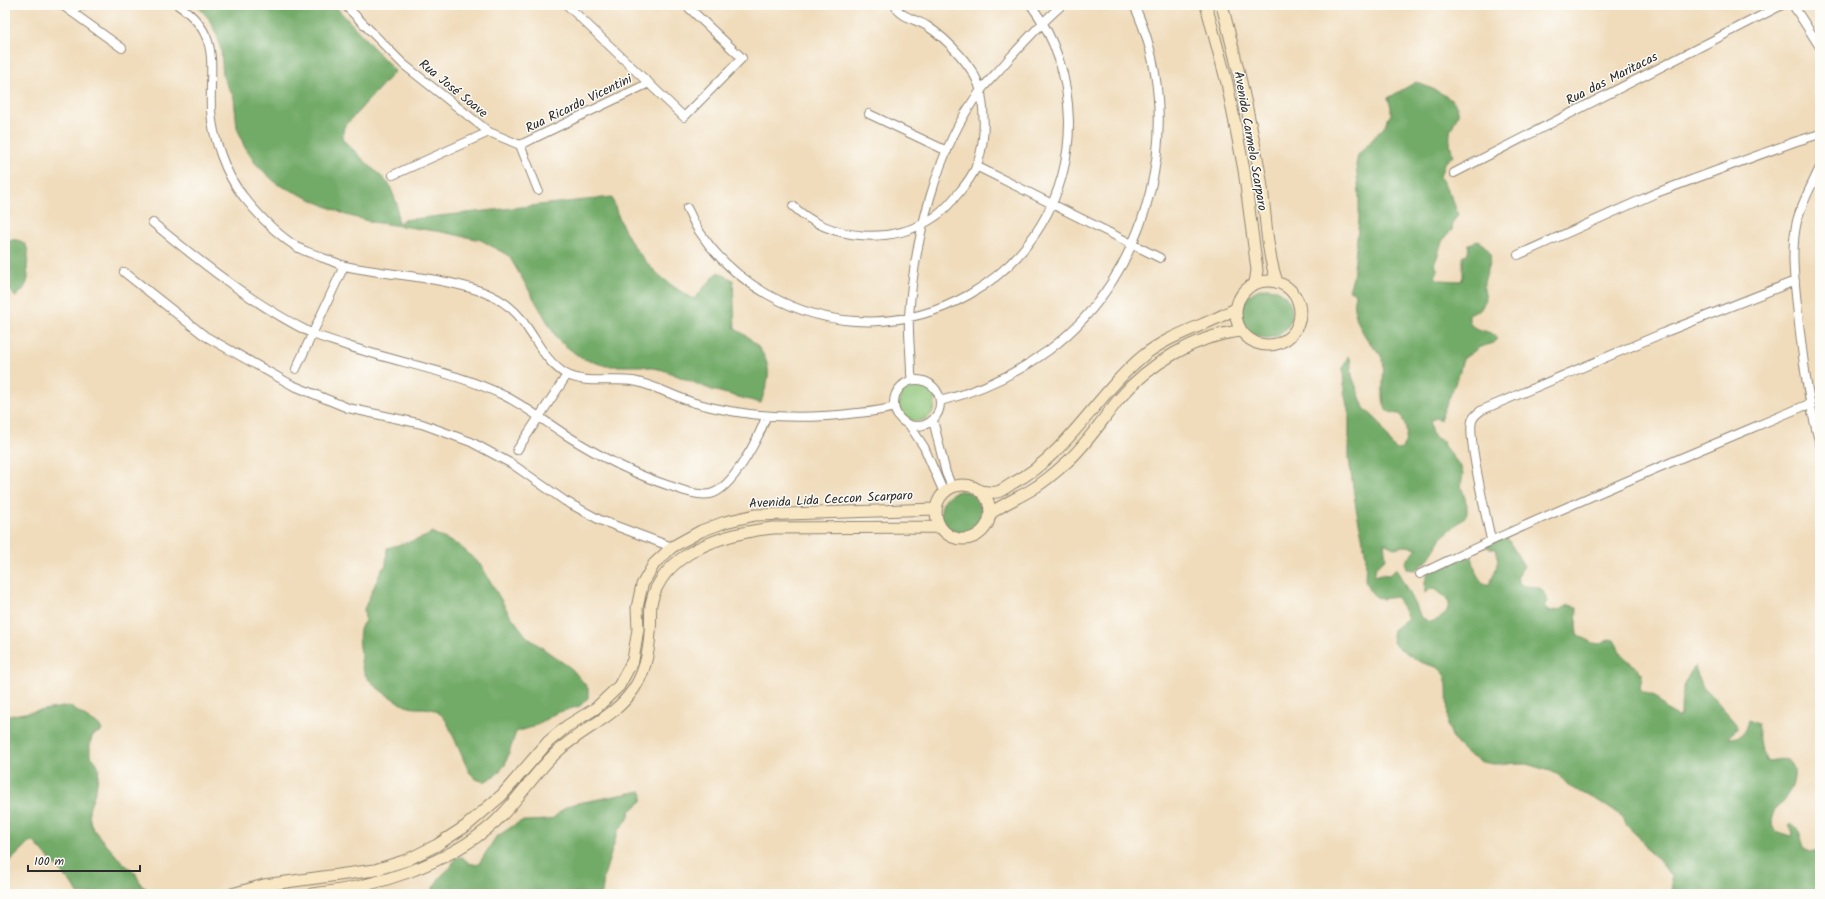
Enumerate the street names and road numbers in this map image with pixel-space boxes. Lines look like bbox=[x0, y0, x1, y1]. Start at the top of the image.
street label: Rua das Maritacas bbox=[1562, 47, 1662, 111]
street label: Rua José Soave bbox=[414, 54, 492, 124]
street label: Rua Ricardo Vicentini bbox=[522, 69, 637, 139]
street label: Avenida Carmelo Scarparo bbox=[1227, 70, 1273, 213]
street label: Avenida Lida Ceccon Scarparo bbox=[749, 485, 913, 515]

